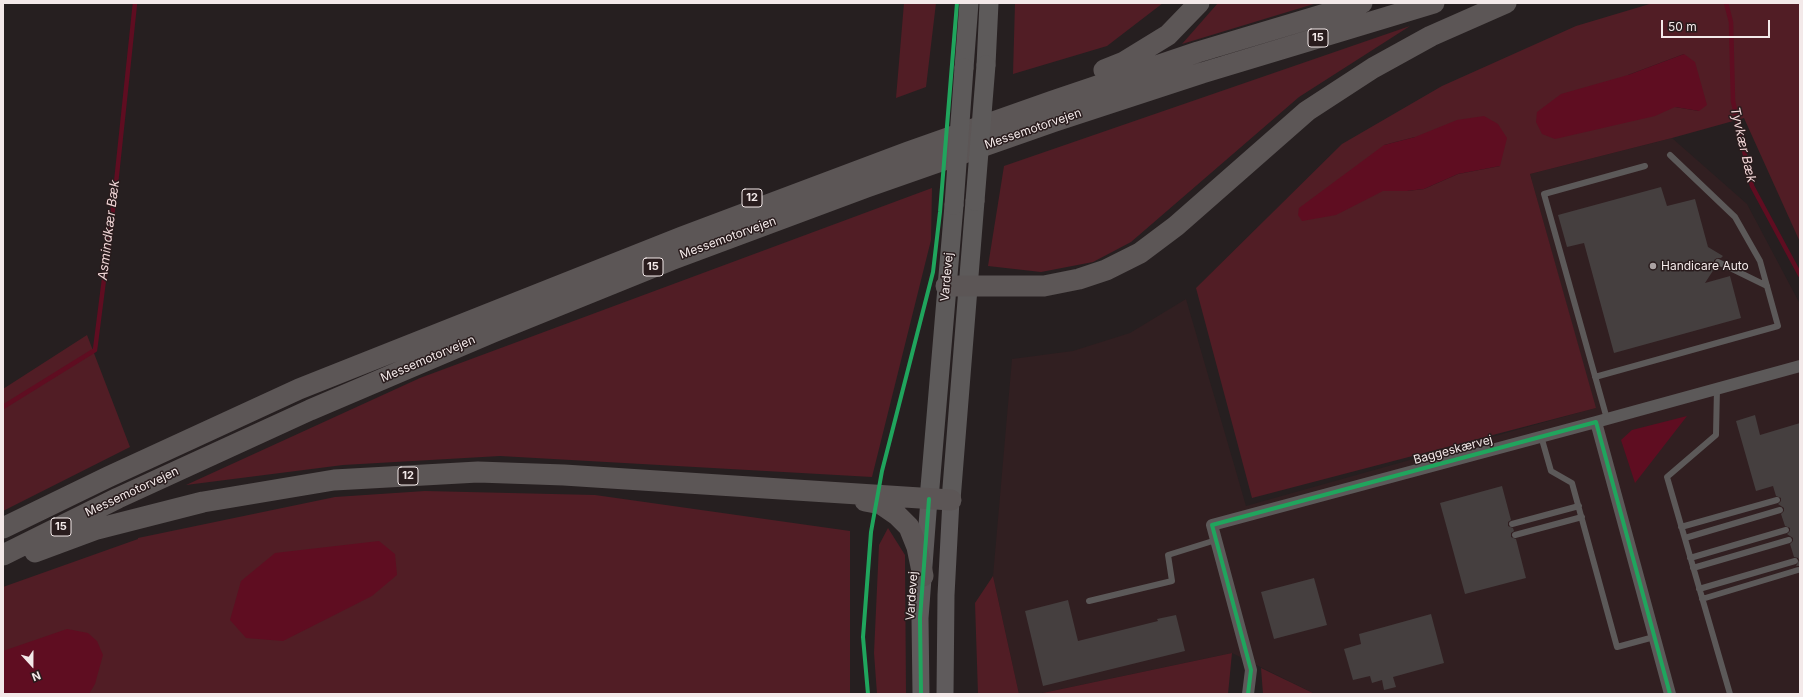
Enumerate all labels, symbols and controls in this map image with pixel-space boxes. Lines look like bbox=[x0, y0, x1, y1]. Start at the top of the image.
scale bar bbox=[1663, 12, 1772, 38]
text: 50 m bbox=[1668, 19, 1697, 34]
road number: 15 bbox=[1308, 29, 1328, 47]
street label: Messemotorvejen bbox=[983, 106, 1083, 152]
water label: Tyvkær Bæk bbox=[1727, 106, 1759, 184]
water label: Asmindkær Bæk bbox=[95, 179, 123, 281]
road number: 12 bbox=[742, 189, 762, 207]
street label: Messemotorvejen bbox=[678, 214, 778, 262]
street label: Vardevej bbox=[938, 252, 956, 302]
road number: 15 bbox=[643, 258, 663, 276]
place label: Handicare Auto bbox=[1661, 259, 1749, 273]
marker: Handicare Auto bbox=[1648, 261, 1658, 271]
street label: Messemotorvejen bbox=[379, 333, 477, 385]
street label: Baggeskærvej bbox=[1412, 433, 1494, 467]
street label: Messemotorvejen bbox=[83, 464, 181, 520]
road number: 12 bbox=[398, 467, 418, 485]
road number: 15 bbox=[51, 518, 71, 536]
street label: Vardevej bbox=[903, 571, 921, 621]
north arrow bbox=[12, 645, 52, 685]
text: N bbox=[30, 668, 43, 684]

